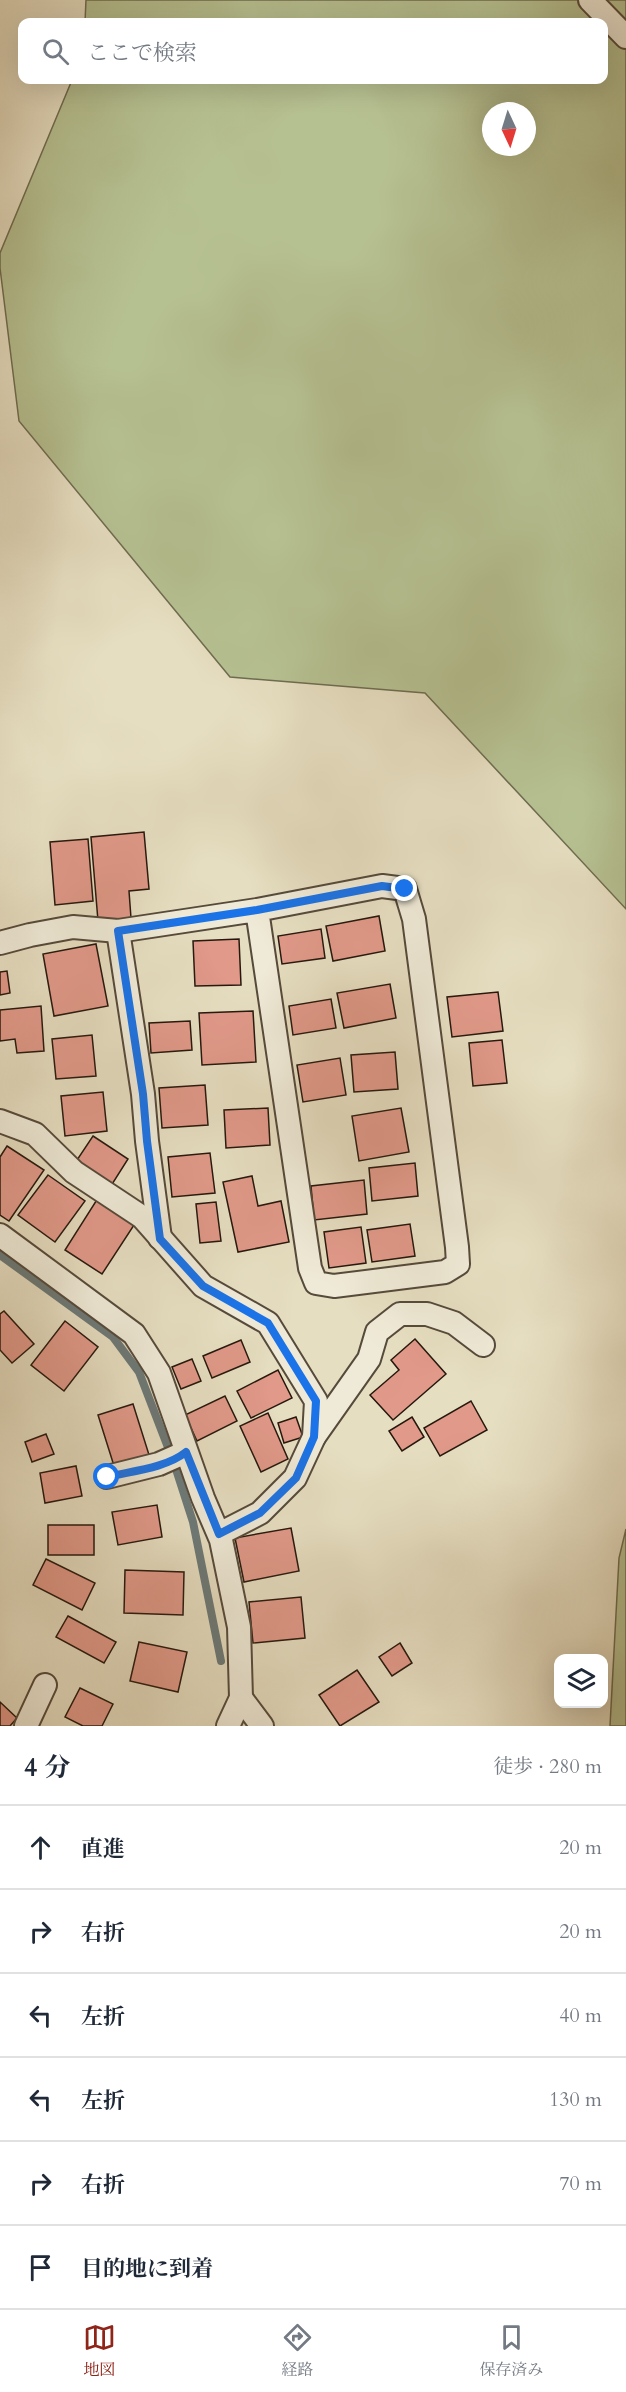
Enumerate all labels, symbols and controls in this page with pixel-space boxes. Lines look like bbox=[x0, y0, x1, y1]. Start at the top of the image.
search box bbox=[18, 18, 608, 84]
icon: search bbox=[39, 35, 72, 68]
text: ここで検索 bbox=[87, 38, 197, 68]
north arrow bbox=[482, 102, 536, 156]
route end bbox=[391, 875, 417, 901]
route start bbox=[93, 1463, 119, 1489]
map controls bbox=[554, 1654, 608, 1708]
button: layers bbox=[554, 1654, 608, 1708]
text: 4 分 bbox=[24, 1750, 70, 1785]
text: 徒歩 · 280 m bbox=[493, 1753, 602, 1780]
icon: ahead bbox=[24, 1831, 57, 1864]
text: 直進 bbox=[81, 1834, 125, 1864]
text: 20 m bbox=[559, 1834, 602, 1861]
icon: right bbox=[24, 1915, 57, 1948]
text: 右折 bbox=[81, 1918, 125, 1948]
text: 20 m bbox=[559, 1918, 602, 1945]
icon: left bbox=[24, 1999, 57, 2032]
text: 左折 bbox=[81, 2002, 125, 2032]
text: 40 m bbox=[559, 2002, 602, 2029]
icon: left bbox=[24, 2083, 57, 2116]
text: 左折 bbox=[81, 2086, 125, 2116]
text: 130 m bbox=[549, 2086, 602, 2113]
icon: right bbox=[24, 2167, 57, 2200]
text: 右折 bbox=[81, 2170, 125, 2200]
text: 70 m bbox=[559, 2170, 602, 2197]
icon: arrive bbox=[24, 2251, 57, 2284]
text: 目的地に到着 bbox=[81, 2254, 213, 2284]
tab: 地図 bbox=[83, 2321, 116, 2381]
tab: 経路 bbox=[281, 2321, 314, 2381]
tab: 保存済み bbox=[479, 2321, 543, 2381]

